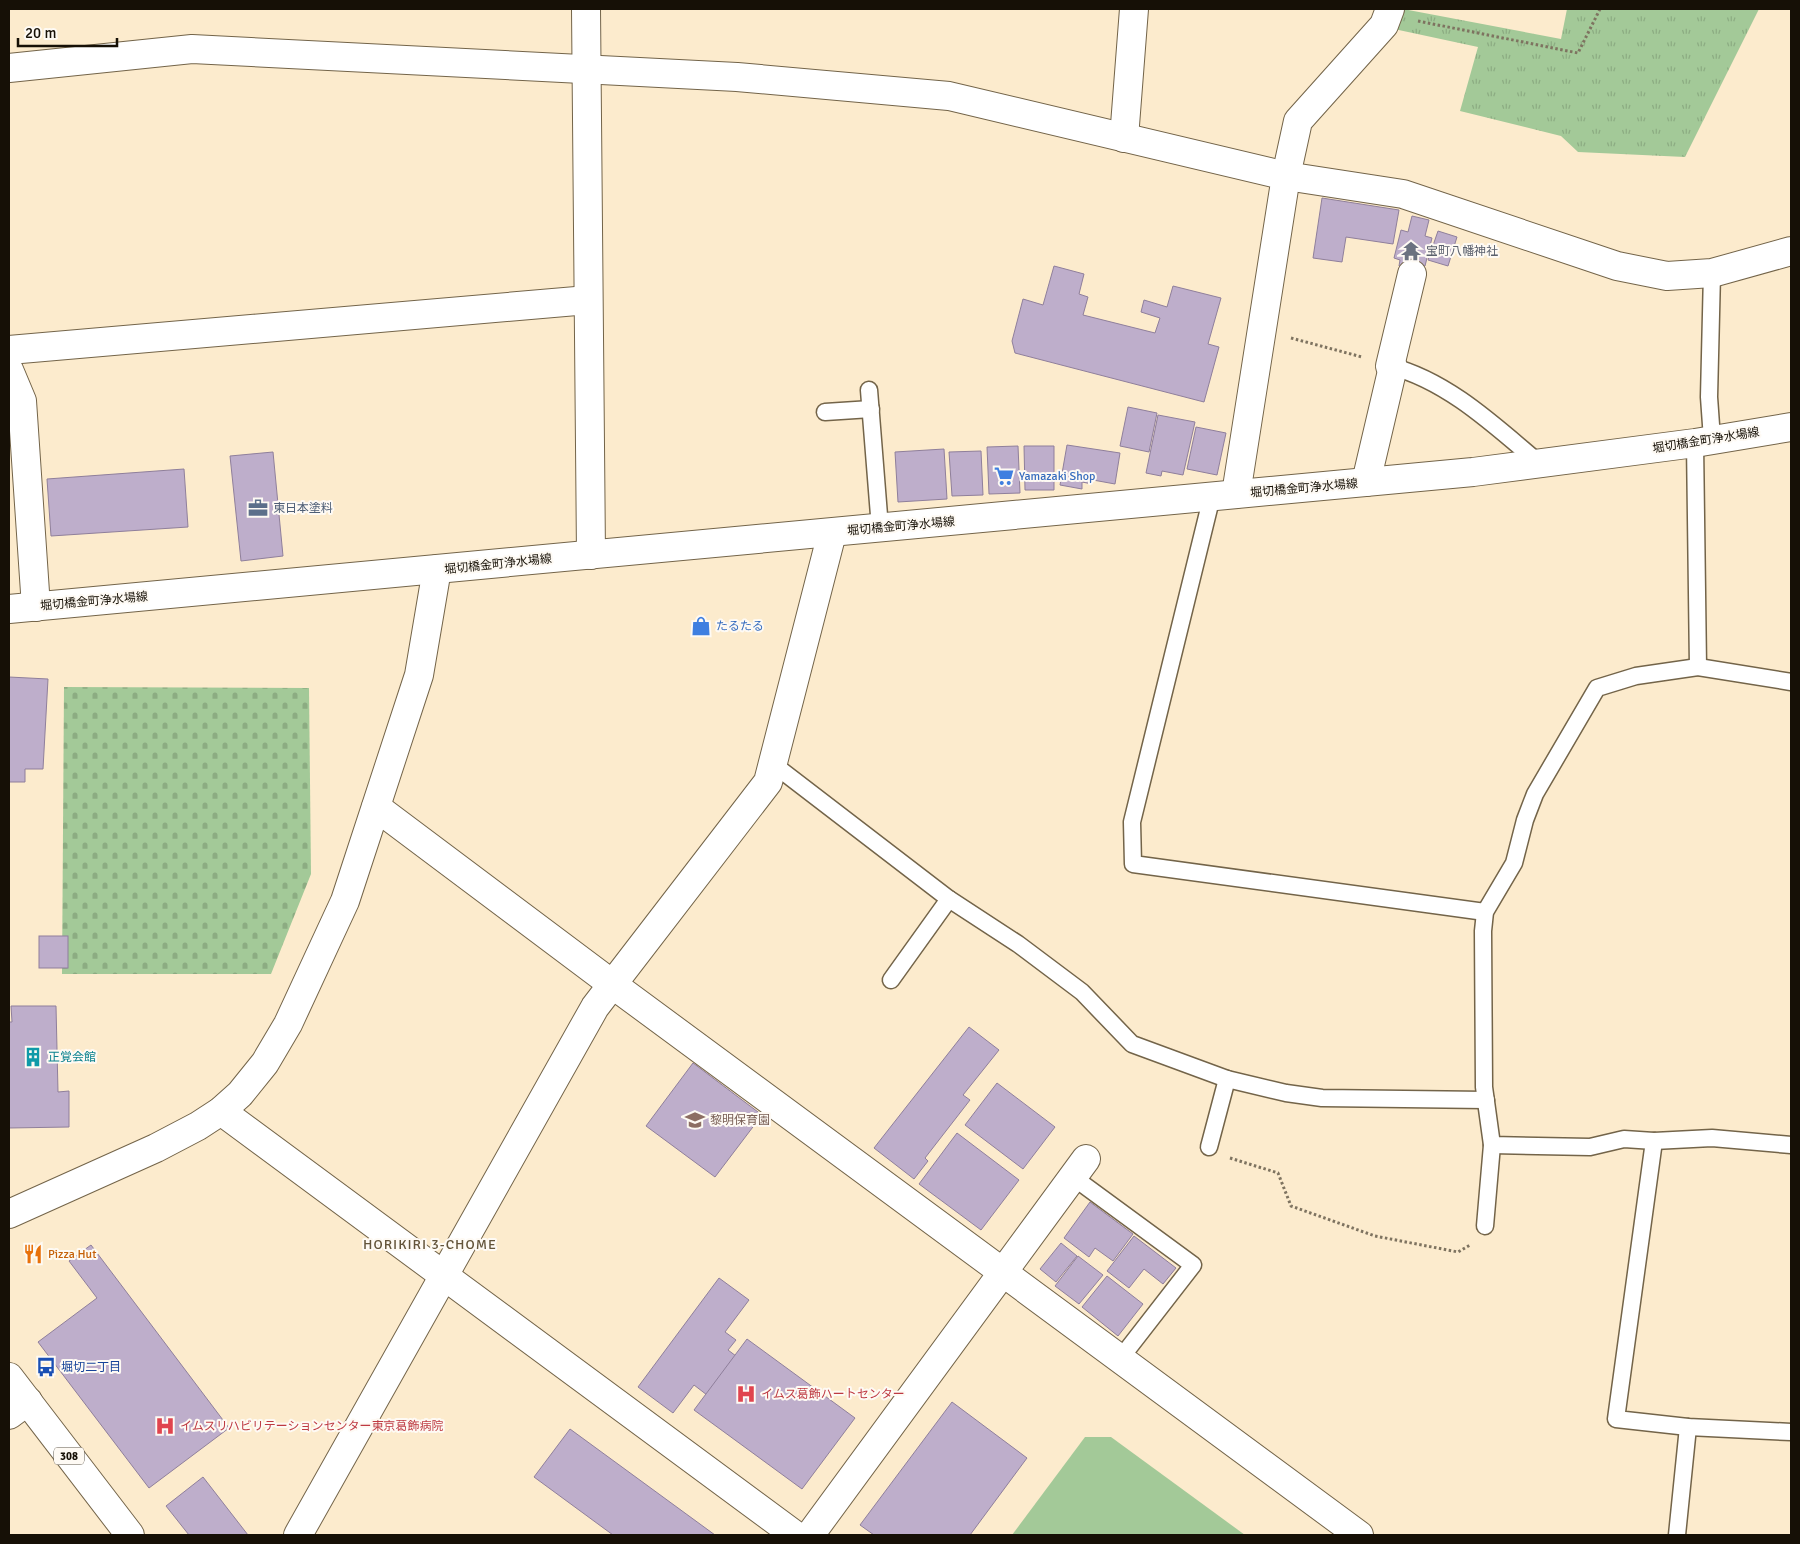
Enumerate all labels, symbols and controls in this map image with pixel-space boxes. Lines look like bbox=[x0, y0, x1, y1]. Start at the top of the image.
scale bar bbox=[18, 15, 116, 47]
text: 20 m bbox=[25, 24, 56, 42]
temple icon: 宝町八幡神社 bbox=[1400, 240, 1422, 262]
place label: 宝町八幡神社 bbox=[1426, 244, 1498, 259]
street label: 堀切橋金町浄水場線 bbox=[1652, 425, 1761, 456]
supermarket icon: Yamazaki Shop bbox=[993, 465, 1015, 487]
place label: Yamazaki Shop bbox=[1019, 469, 1095, 484]
street label: 堀切橋金町浄水場線 bbox=[1250, 476, 1358, 501]
office icon: 東日本塗料 bbox=[247, 497, 269, 519]
place label: 東日本塗料 bbox=[273, 501, 333, 516]
street label: 堀切橋金町浄水場線 bbox=[847, 514, 955, 539]
street label: 堀切橋金町浄水場線 bbox=[444, 551, 553, 578]
street label: 堀切橋金町浄水場線 bbox=[40, 589, 148, 614]
shop icon: たるたる bbox=[690, 615, 712, 637]
place label: たるたる bbox=[716, 619, 764, 634]
building icon: 正覚会館 bbox=[22, 1046, 44, 1068]
place label: 正覚会館 bbox=[48, 1050, 96, 1065]
school or university icon: 黎明保育園 bbox=[684, 1109, 706, 1131]
place label: 黎明保育園 bbox=[710, 1113, 770, 1128]
district label: HORIKIRI 3-CHOME bbox=[363, 1236, 497, 1253]
restaurant icon: Pizza Hut bbox=[22, 1243, 44, 1265]
place label: Pizza Hut bbox=[48, 1247, 96, 1262]
bus stop icon: 堀切二丁目 bbox=[35, 1356, 57, 1378]
place label: 堀切二丁目 bbox=[61, 1360, 121, 1375]
hospital icon: イムス葛飾ハートセンター bbox=[735, 1383, 757, 1405]
place label: イムス葛飾ハートセンター bbox=[761, 1387, 905, 1402]
hospital icon: イムスリハビリテーションセンター東京葛飾病院 bbox=[154, 1415, 176, 1437]
place label: イムスリハビリテーションセンター東京葛飾病院 bbox=[180, 1419, 444, 1434]
road number: 308 bbox=[54, 1448, 84, 1464]

